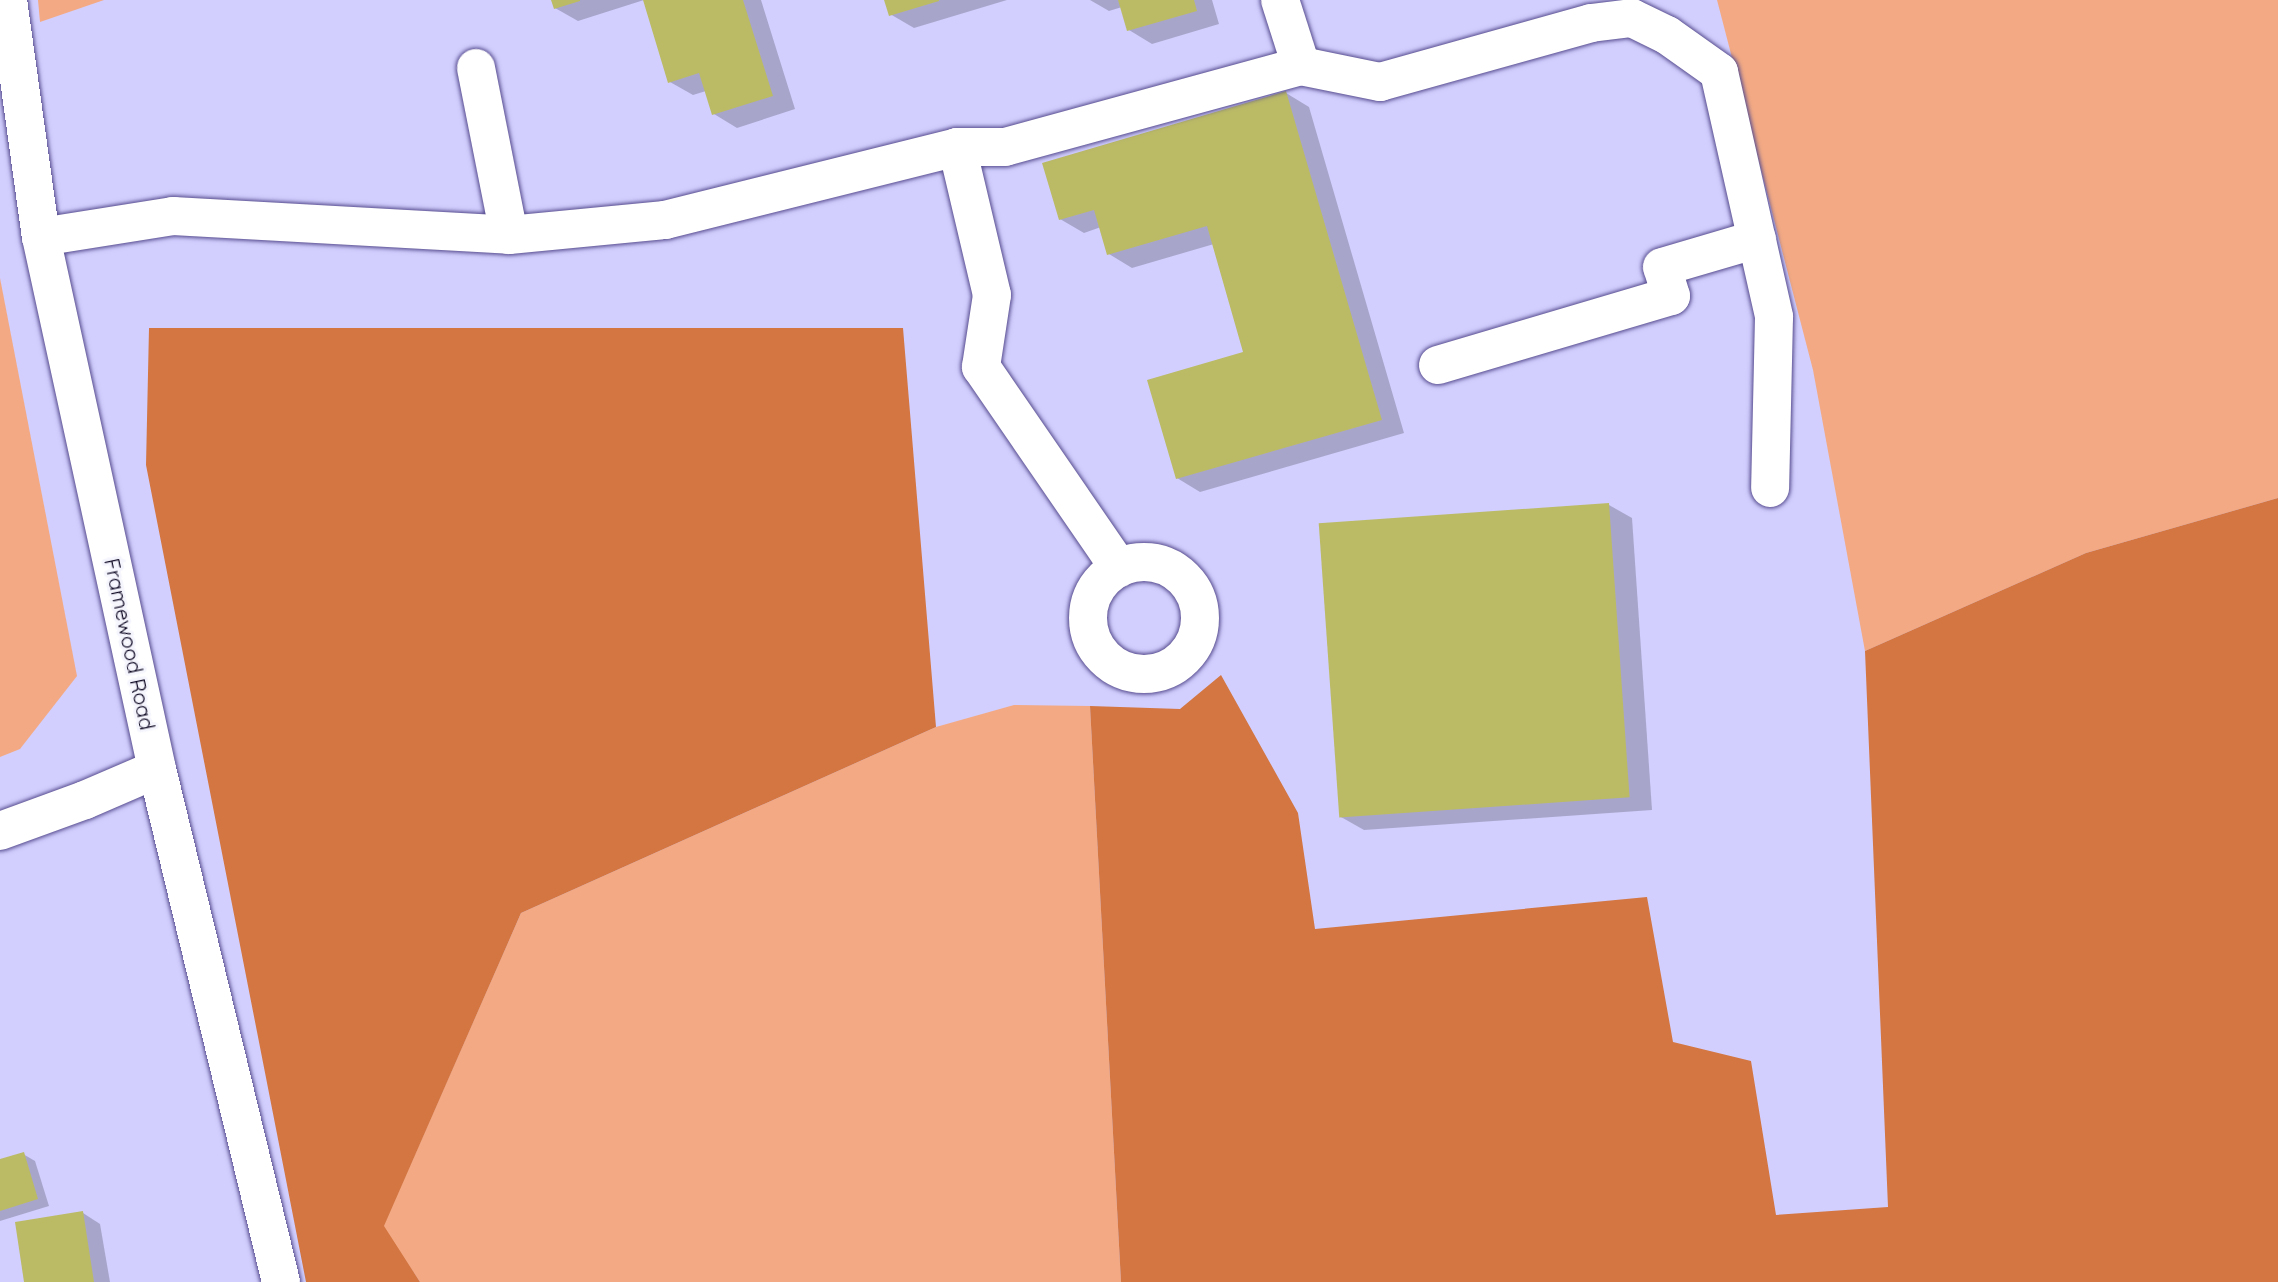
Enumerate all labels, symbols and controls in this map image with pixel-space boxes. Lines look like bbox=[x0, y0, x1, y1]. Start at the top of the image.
street label: Framewood Road bbox=[99, 556, 161, 732]

